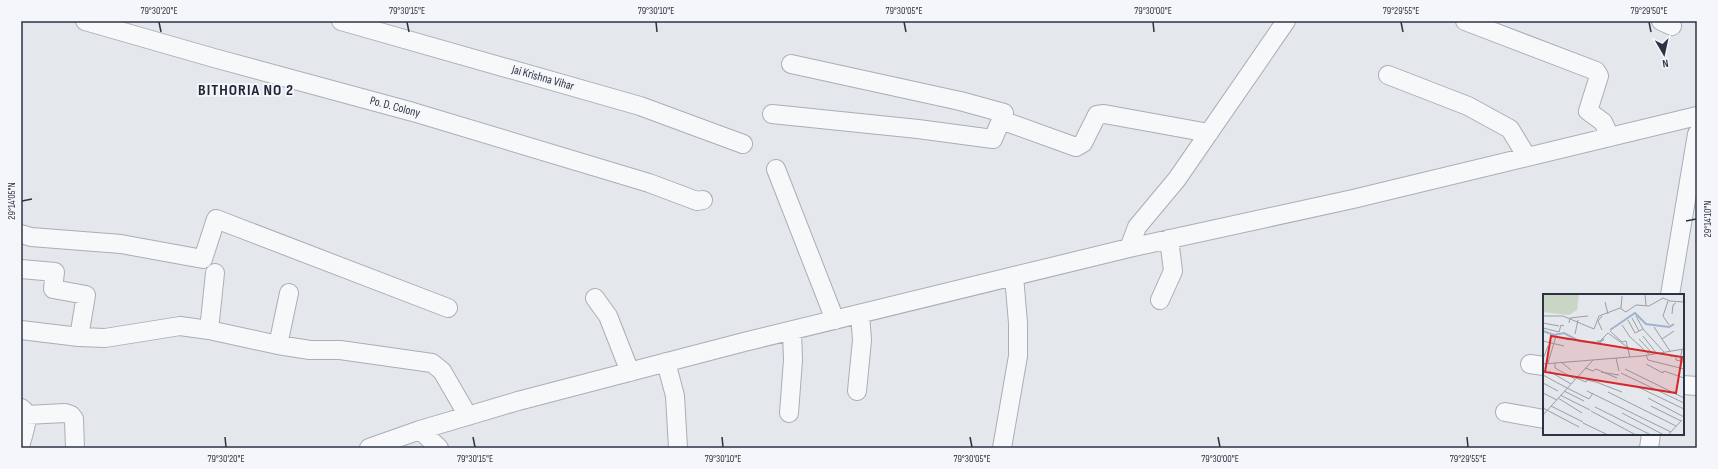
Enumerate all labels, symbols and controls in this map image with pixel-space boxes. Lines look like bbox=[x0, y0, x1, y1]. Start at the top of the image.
text: 79°30'20"E bbox=[140, 5, 178, 17]
text: 79°30'15"E bbox=[389, 5, 425, 17]
text: 79°30'10"E bbox=[638, 5, 674, 17]
text: 79°30'05"E bbox=[885, 5, 923, 17]
text: 79°30'00"E bbox=[1134, 5, 1172, 17]
text: 79°29'55"E bbox=[1383, 5, 1419, 17]
text: 79°29'50"E bbox=[1630, 5, 1668, 17]
north arrow bbox=[1644, 34, 1684, 74]
text: N bbox=[1661, 57, 1669, 70]
street label: Jai Krishna Vihar bbox=[509, 62, 576, 94]
district label: BITHORIA NO 2 bbox=[198, 81, 294, 100]
street label: Po. D. Colony bbox=[368, 93, 422, 121]
text: 29°14'05"N bbox=[6, 182, 18, 220]
text: 29°14'10"N bbox=[1702, 201, 1714, 237]
inset map bbox=[1543, 294, 1684, 435]
text: 79°30'20"E bbox=[207, 453, 245, 465]
text: 79°30'15"E bbox=[457, 453, 493, 465]
text: 79°30'10"E bbox=[705, 453, 741, 465]
text: 79°30'05"E bbox=[953, 453, 991, 465]
text: 79°30'00"E bbox=[1201, 453, 1239, 465]
text: 79°29'55"E bbox=[1450, 453, 1486, 465]

